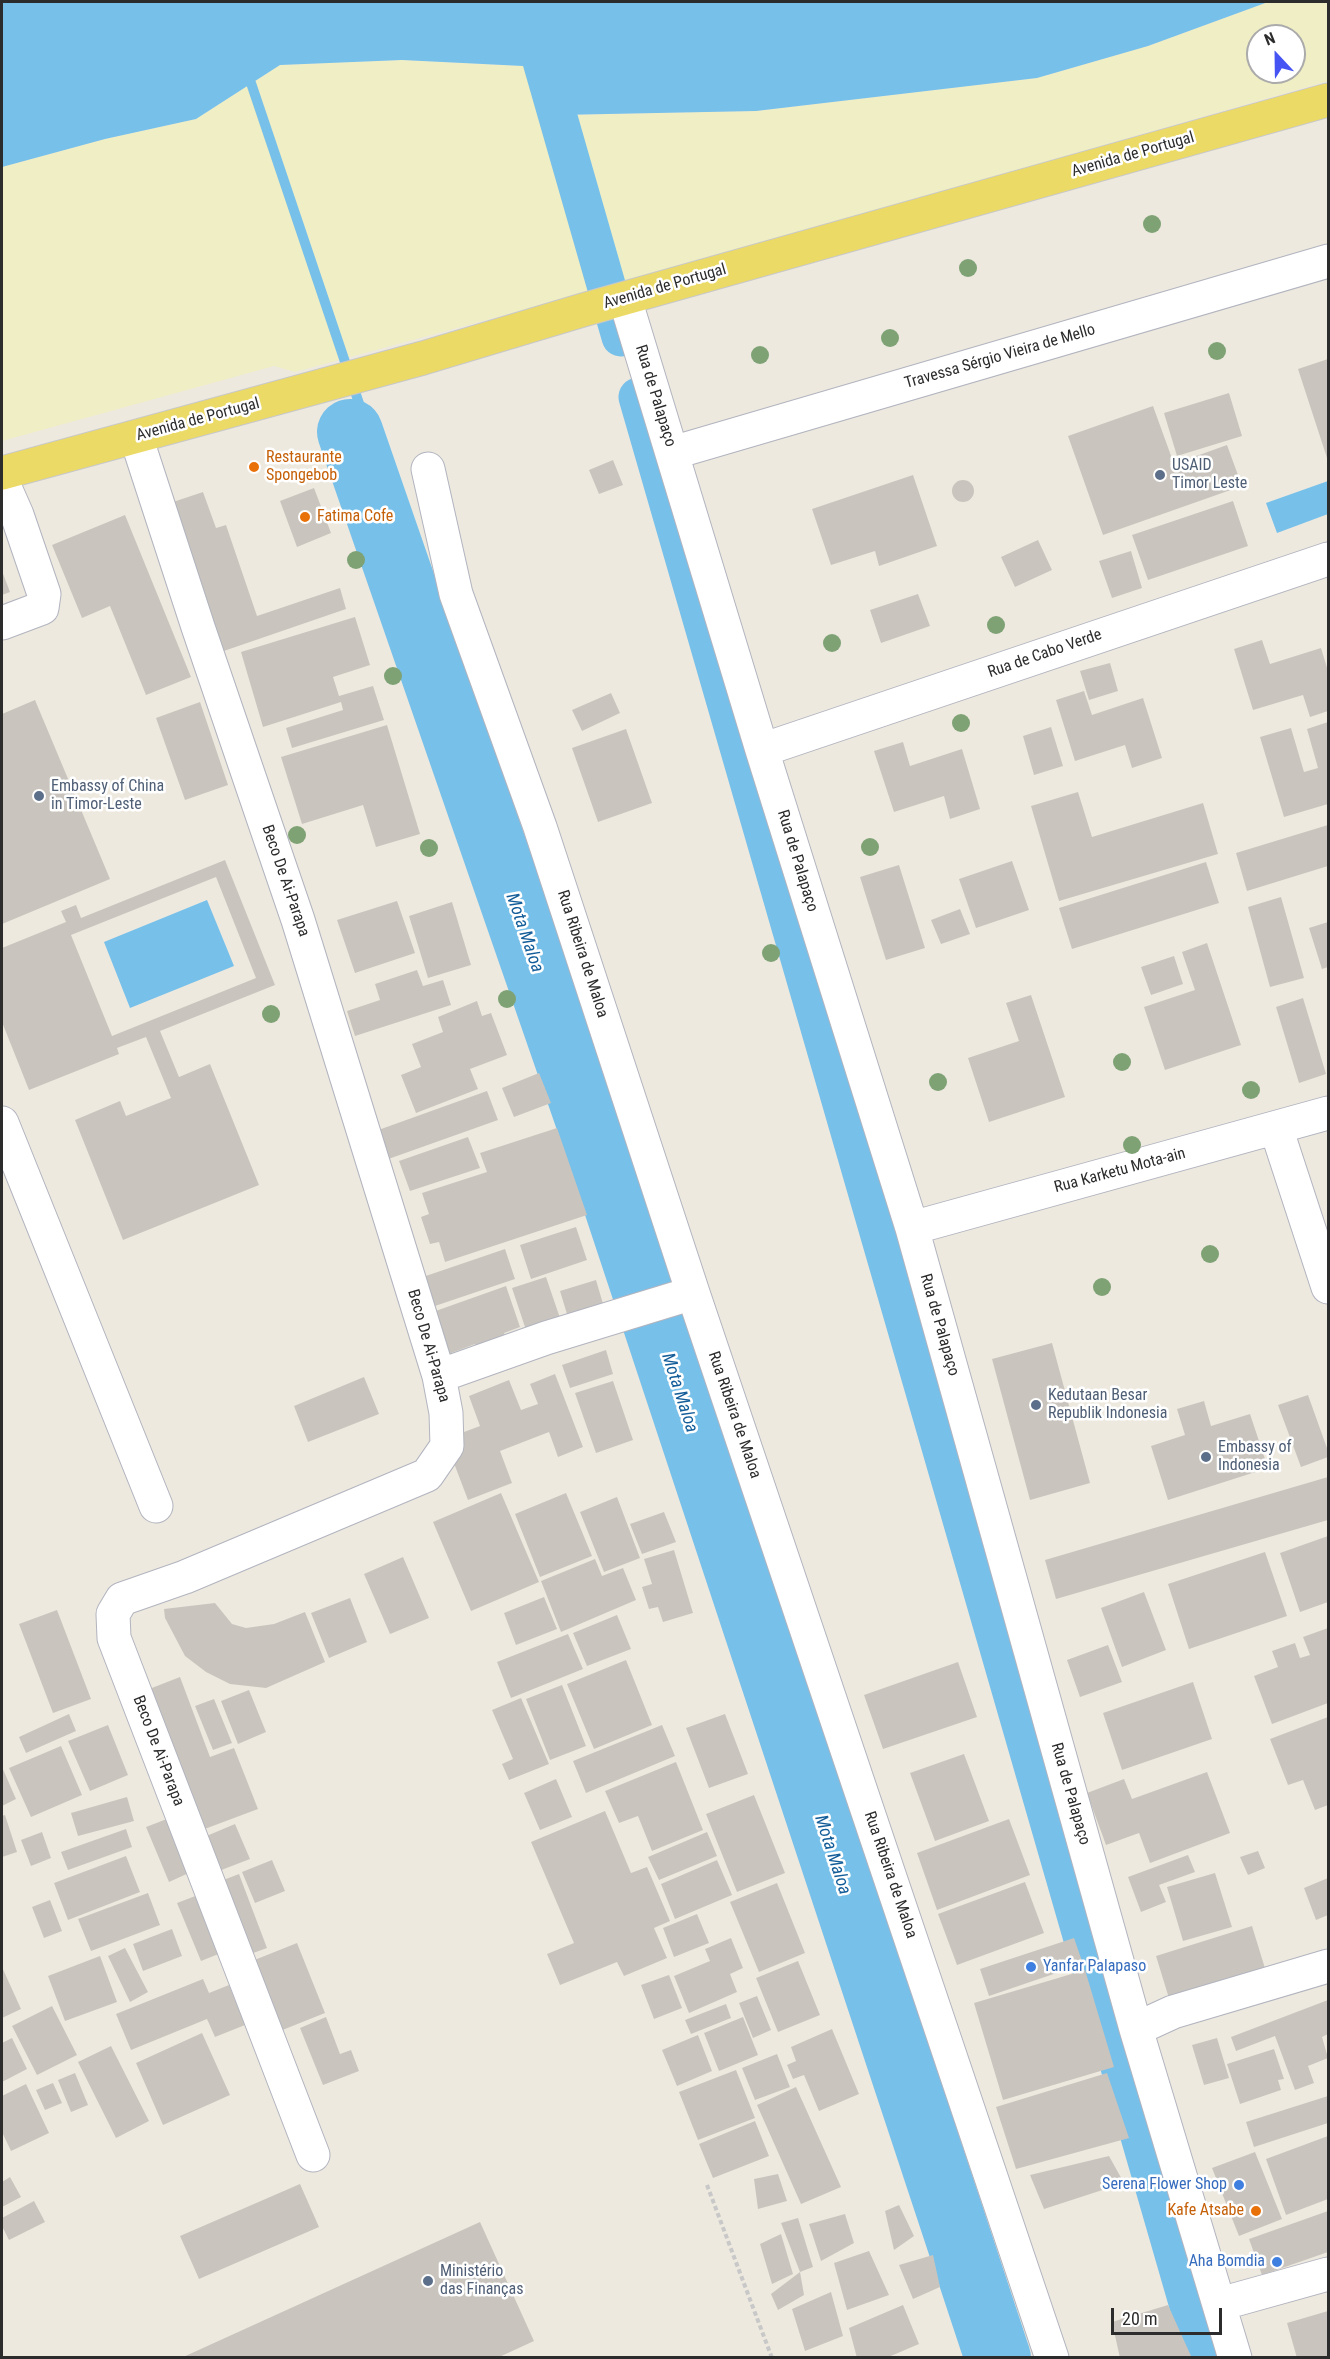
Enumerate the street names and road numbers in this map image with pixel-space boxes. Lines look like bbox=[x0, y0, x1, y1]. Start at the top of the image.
street label: Avenida de Portugal bbox=[1069, 128, 1197, 182]
street label: Avenida de Portugal bbox=[601, 260, 729, 314]
street label: Travessa Sérgio Vieira de Mello bbox=[902, 321, 1098, 393]
street label: Rua de Palapaço bbox=[630, 343, 680, 449]
street label: Avenida de Portugal bbox=[134, 394, 262, 446]
street label: Rua de Cabo Verde bbox=[985, 626, 1105, 682]
street label: Rua de Palapaço bbox=[772, 808, 822, 914]
street label: Beco De Ai-Parapa bbox=[257, 823, 313, 939]
street label: Rua Ribeira de Maloa bbox=[552, 888, 612, 1020]
street label: Rua Karketu Mota-ain bbox=[1052, 1144, 1188, 1198]
street label: Rua de Palapaço bbox=[915, 1272, 963, 1378]
street label: Beco De Ai-Parapa bbox=[403, 1287, 453, 1405]
street label: Rua Ribeira de Maloa bbox=[703, 1349, 765, 1481]
street label: Beco De Ai-Parapa bbox=[128, 1693, 188, 1809]
street label: Rua de Palapaço bbox=[1046, 1741, 1094, 1847]
street label: Rua Ribeira de Maloa bbox=[859, 1809, 921, 1941]

